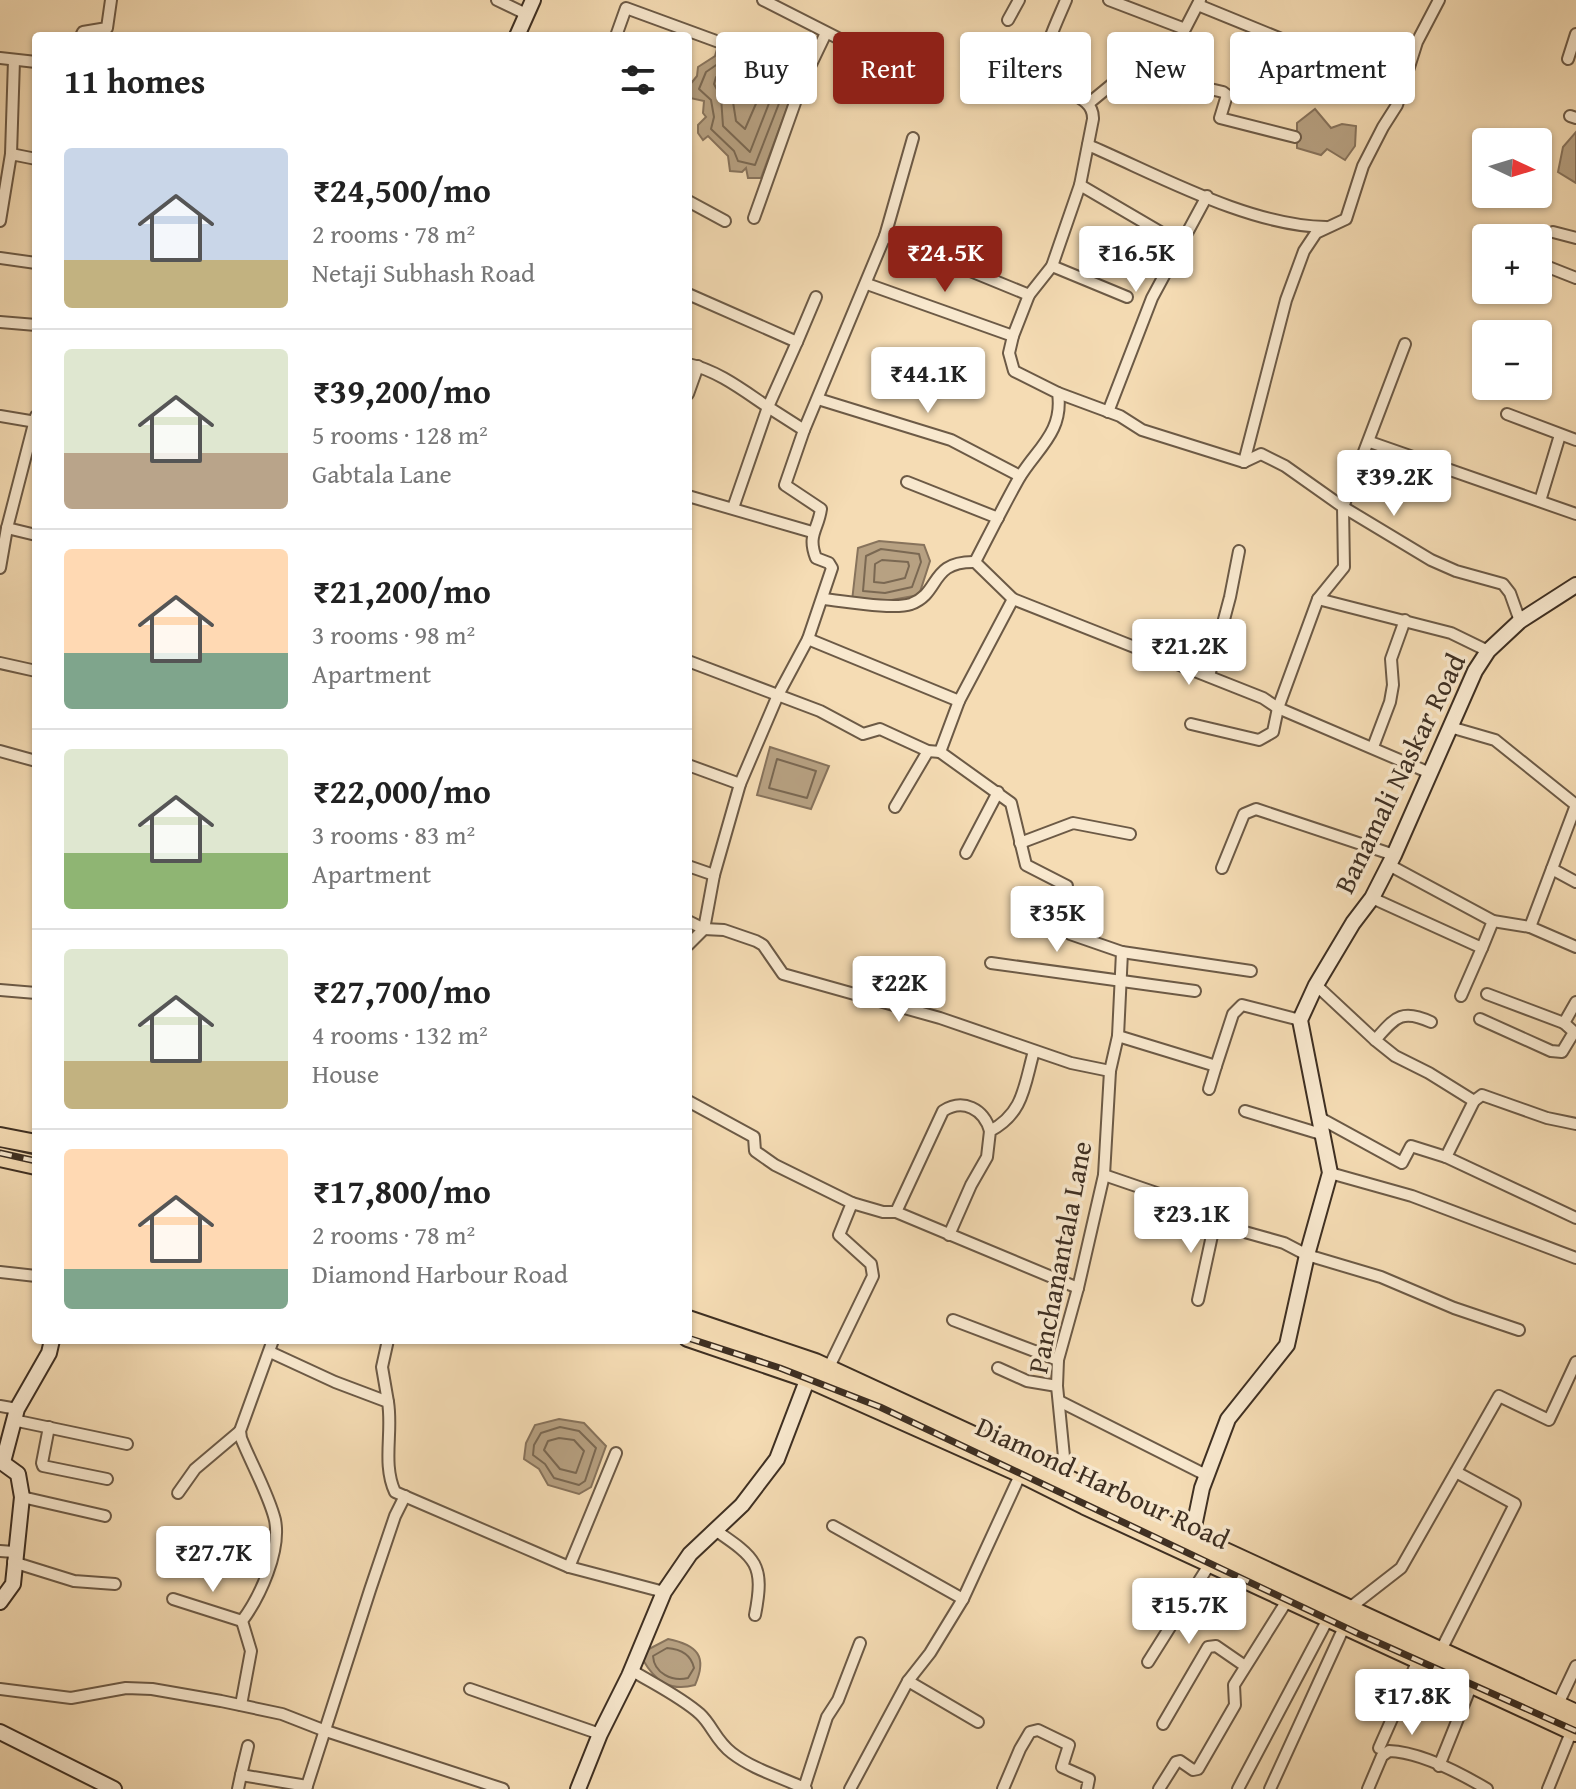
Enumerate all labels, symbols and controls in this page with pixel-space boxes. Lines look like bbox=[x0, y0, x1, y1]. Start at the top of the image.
chip: Buy bbox=[716, 32, 817, 104]
chip: Rent bbox=[833, 32, 944, 104]
chip: Filters bbox=[960, 32, 1091, 104]
chip: New bbox=[1107, 32, 1214, 104]
chip: Apartment bbox=[1230, 32, 1415, 104]
text: 11 homes bbox=[64, 56, 205, 105]
icon: filters bbox=[616, 58, 660, 102]
north arrow bbox=[1472, 128, 1552, 208]
map controls bbox=[1472, 128, 1552, 400]
text: ₹24,500/mo bbox=[312, 165, 491, 214]
icon: home bbox=[128, 180, 224, 276]
text: 2 rooms · 78 m² bbox=[312, 214, 475, 253]
button: + bbox=[1472, 224, 1552, 304]
pin: ₹24.5K bbox=[880, 226, 1010, 294]
pin: ₹16.5K bbox=[1071, 226, 1201, 294]
text: ₹24.5K bbox=[906, 232, 984, 271]
text: ₹16.5K bbox=[1097, 232, 1175, 271]
text: Netaji Subhash Road bbox=[312, 253, 535, 292]
button: − bbox=[1472, 320, 1552, 400]
pin: ₹44.1K bbox=[863, 347, 993, 415]
text: ₹44.1K bbox=[889, 353, 967, 392]
text: ₹39,200/mo bbox=[312, 366, 491, 415]
icon: home bbox=[128, 381, 224, 477]
text: 5 rooms · 128 m² bbox=[312, 415, 488, 454]
pin: ₹39.2K bbox=[1329, 450, 1459, 518]
text: Gabtala Lane bbox=[312, 454, 452, 493]
text: ₹39.2K bbox=[1355, 456, 1433, 495]
text: ₹21,200/mo bbox=[312, 566, 491, 615]
icon: home bbox=[128, 581, 224, 677]
text: 3 rooms · 98 m² bbox=[312, 615, 475, 654]
pin: ₹21.2K bbox=[1124, 619, 1254, 687]
text: ₹21.2K bbox=[1150, 625, 1228, 664]
street label: Banamali Naskar Road bbox=[1323, 646, 1475, 900]
text: Apartment bbox=[312, 654, 431, 693]
text: ₹22,000/mo bbox=[312, 766, 491, 815]
icon: home bbox=[128, 781, 224, 877]
text: 3 rooms · 83 m² bbox=[312, 815, 475, 854]
text: Apartment bbox=[312, 854, 431, 893]
pin: ₹35K bbox=[1010, 886, 1104, 954]
text: ₹35K bbox=[1029, 892, 1085, 931]
pin: ₹22K bbox=[852, 956, 946, 1024]
text: ₹22K bbox=[871, 962, 927, 1001]
text: ₹27,700/mo bbox=[312, 966, 491, 1015]
icon: home bbox=[128, 981, 224, 1077]
text: 4 rooms · 132 m² bbox=[312, 1015, 488, 1054]
text: House bbox=[312, 1054, 379, 1093]
street label: Panchanantala Lane bbox=[1016, 1137, 1102, 1377]
text: ₹17,800/mo bbox=[312, 1166, 491, 1215]
icon: home bbox=[128, 1181, 224, 1277]
pin: ₹23.1K bbox=[1126, 1187, 1256, 1255]
text: ₹23.1K bbox=[1152, 1193, 1230, 1232]
text: 2 rooms · 78 m² bbox=[312, 1215, 475, 1254]
text: Diamond Harbour Road bbox=[312, 1254, 568, 1293]
street label: Diamond Harbour Road bbox=[969, 1405, 1237, 1559]
pin: ₹27.7K bbox=[148, 1526, 278, 1594]
text: ₹27.7K bbox=[174, 1532, 252, 1571]
pin: ₹15.7K bbox=[1124, 1578, 1254, 1646]
text: ₹15.7K bbox=[1150, 1584, 1228, 1623]
pin: ₹17.8K bbox=[1347, 1669, 1477, 1737]
text: ₹17.8K bbox=[1373, 1675, 1451, 1714]

